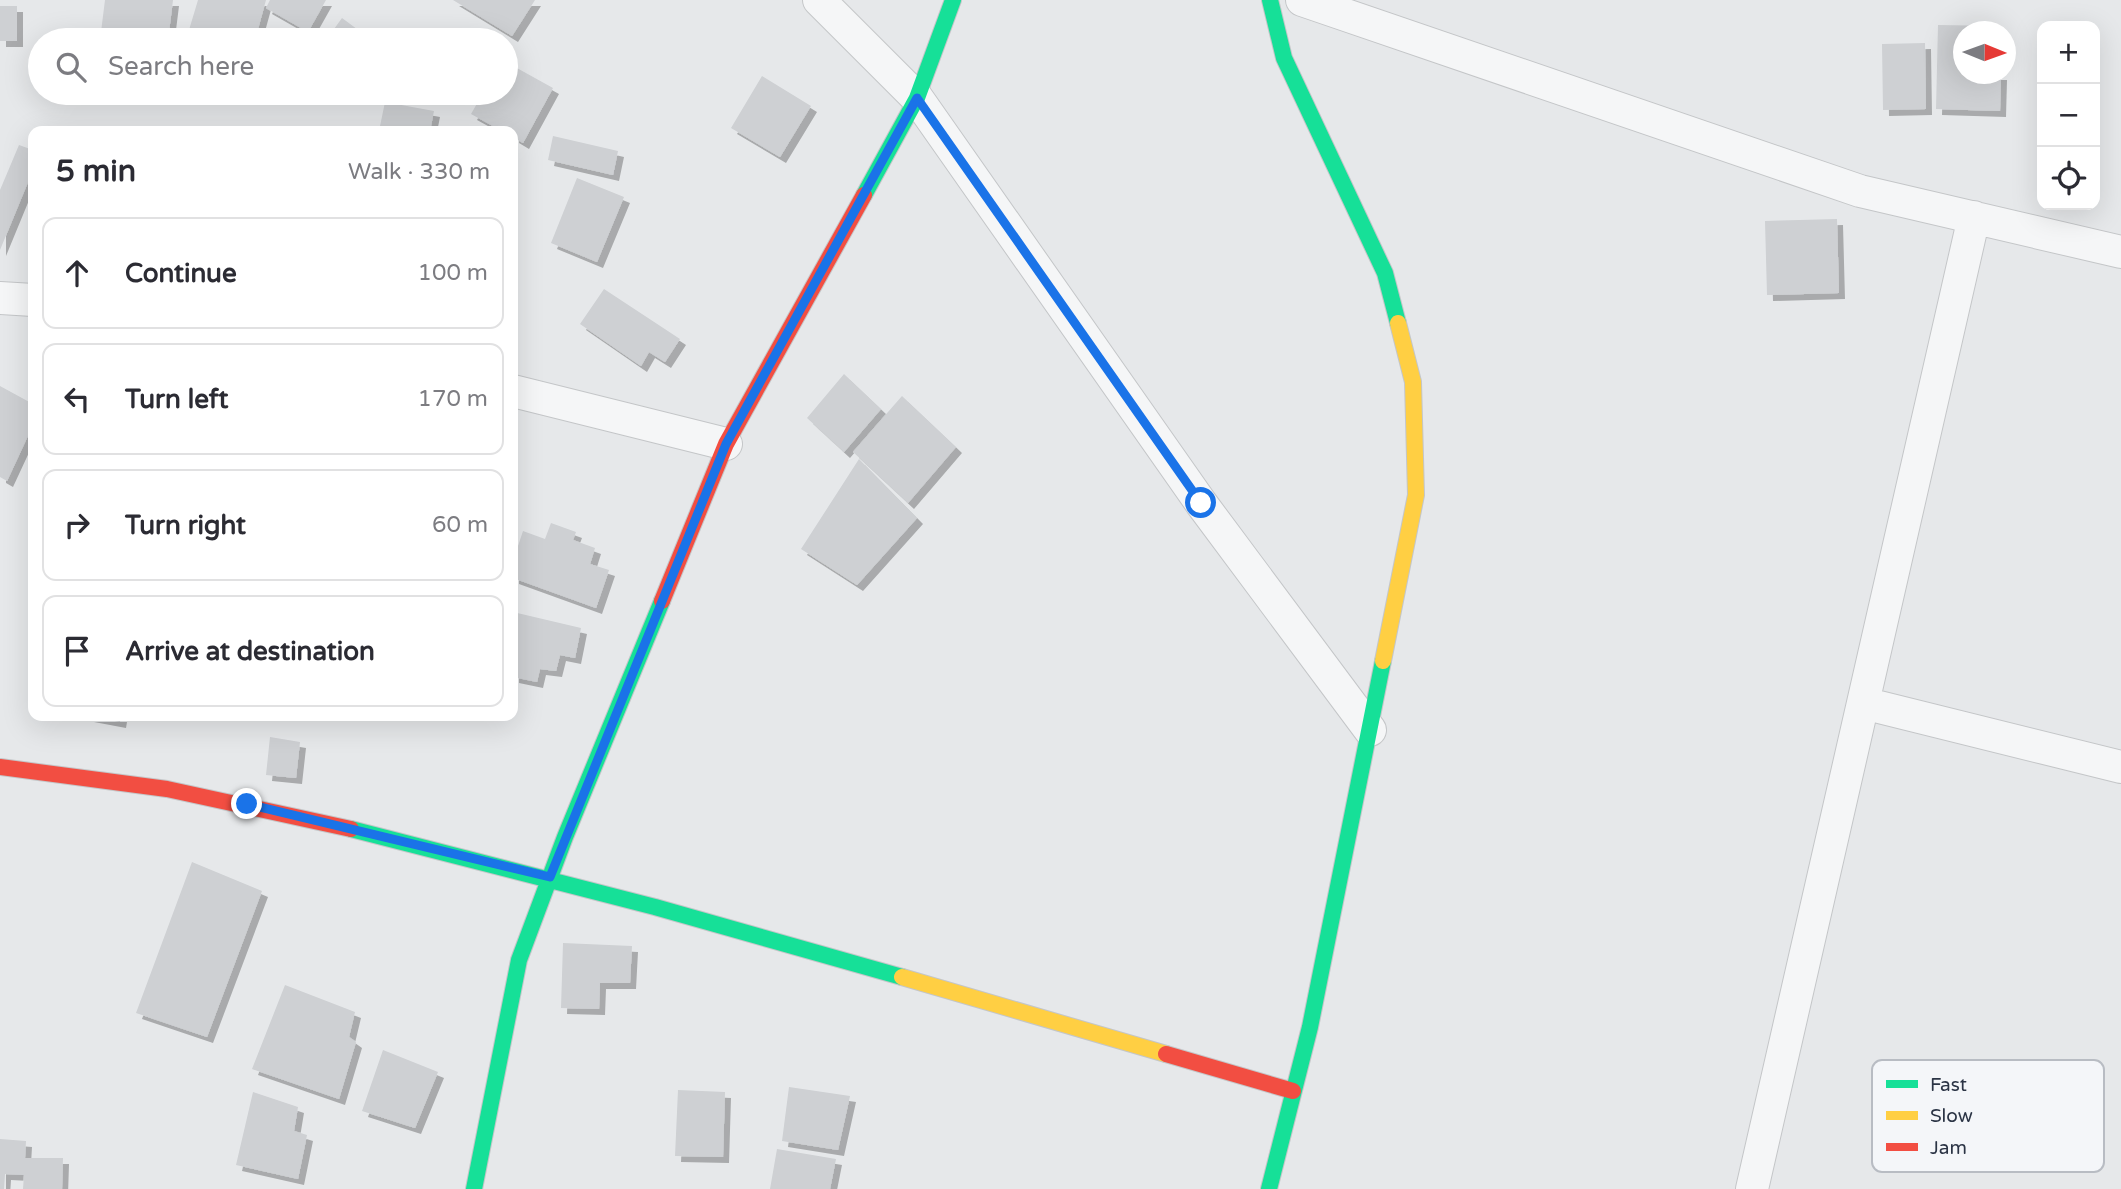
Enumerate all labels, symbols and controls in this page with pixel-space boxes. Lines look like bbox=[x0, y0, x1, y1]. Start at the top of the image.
north arrow bbox=[1953, 21, 2016, 84]
map controls bbox=[2037, 21, 2100, 210]
button: + bbox=[2037, 21, 2100, 84]
search box bbox=[28, 28, 518, 105]
icon: search bbox=[52, 48, 90, 86]
text: Search here bbox=[108, 51, 254, 82]
button: − bbox=[2037, 84, 2100, 147]
button: locate bbox=[2037, 147, 2100, 210]
text: 5 min bbox=[56, 153, 136, 190]
text: Walk · 330 m bbox=[348, 158, 490, 186]
icon: ahead bbox=[58, 254, 96, 292]
text: Continue bbox=[125, 258, 237, 289]
text: 100 m bbox=[418, 259, 488, 287]
icon: left bbox=[58, 380, 96, 418]
text: Turn left bbox=[125, 384, 228, 415]
text: 170 m bbox=[418, 385, 488, 413]
route start bbox=[1185, 487, 1216, 518]
icon: right bbox=[58, 506, 96, 544]
text: Turn right bbox=[125, 510, 246, 541]
text: 60 m bbox=[432, 511, 488, 539]
icon: arrive bbox=[58, 632, 96, 670]
text: Arrive at destination bbox=[125, 636, 375, 667]
route end bbox=[231, 788, 262, 819]
legend bbox=[1872, 1060, 2104, 1172]
text: Fast bbox=[1930, 1074, 1967, 1096]
text: Slow bbox=[1930, 1105, 1973, 1127]
text: Jam bbox=[1930, 1137, 1967, 1159]

